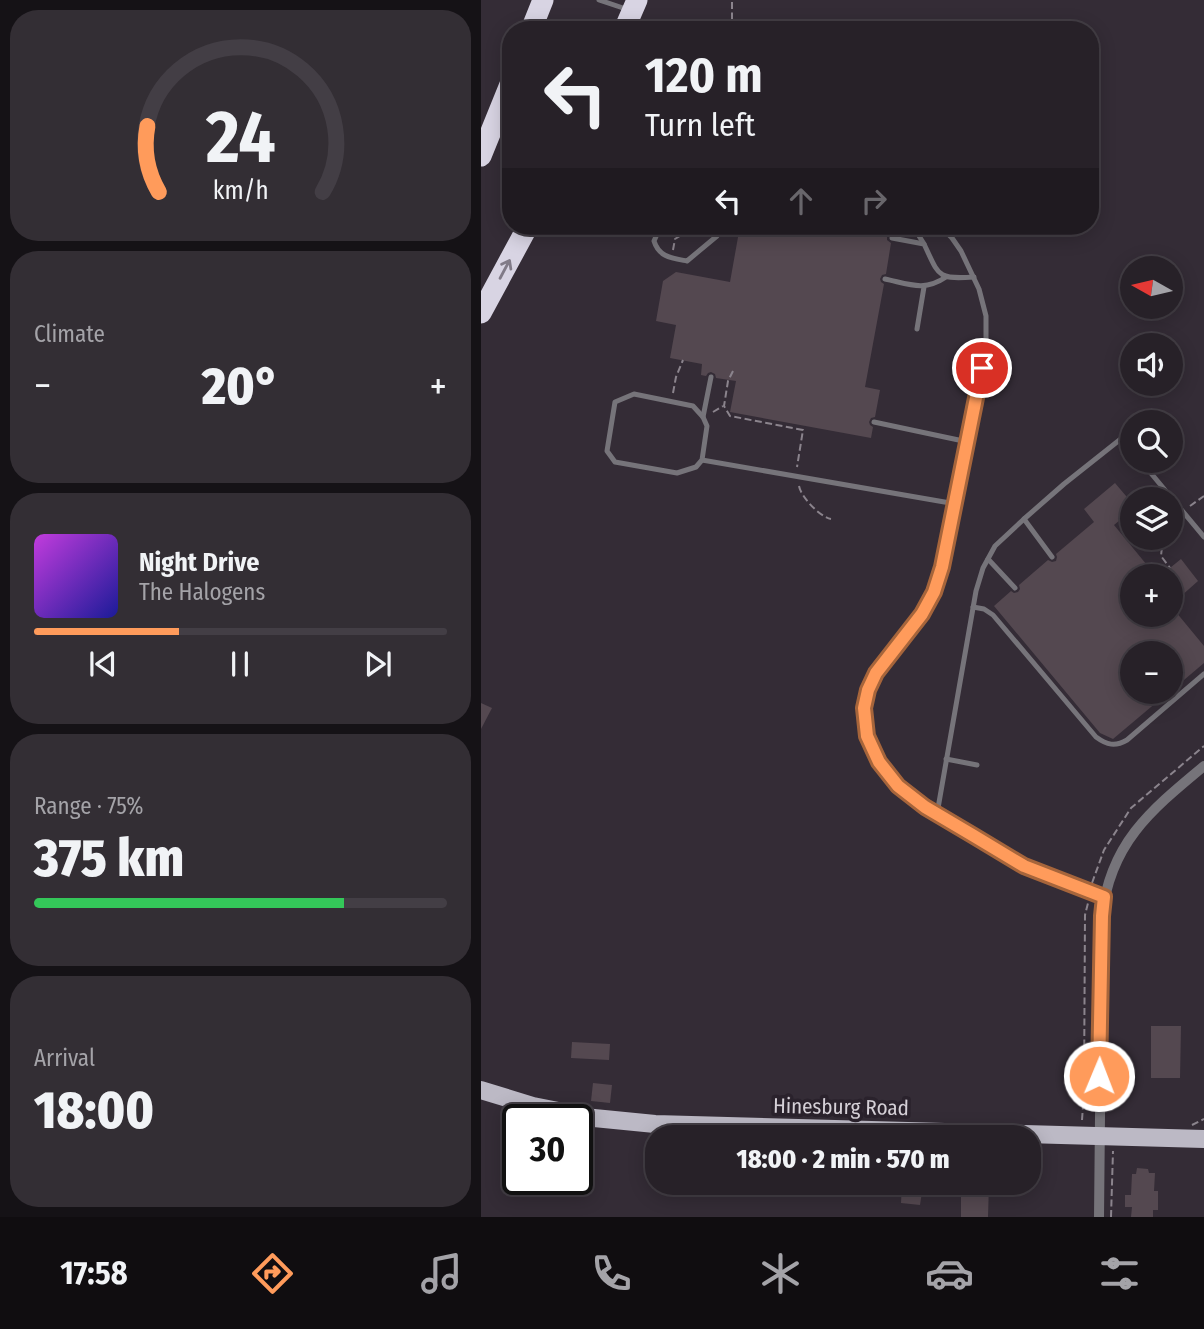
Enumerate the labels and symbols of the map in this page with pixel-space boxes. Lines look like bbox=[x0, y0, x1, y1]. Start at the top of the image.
north arrow bbox=[1120, 256, 1183, 318]
one-way arrow bbox=[498, 260, 512, 280]
pin bbox=[952, 338, 1012, 398]
position arrow bbox=[1062, 1039, 1136, 1113]
street label: Hinesburg Road bbox=[773, 1093, 909, 1121]
speed limit sign: 30 bbox=[502, 1104, 593, 1195]

